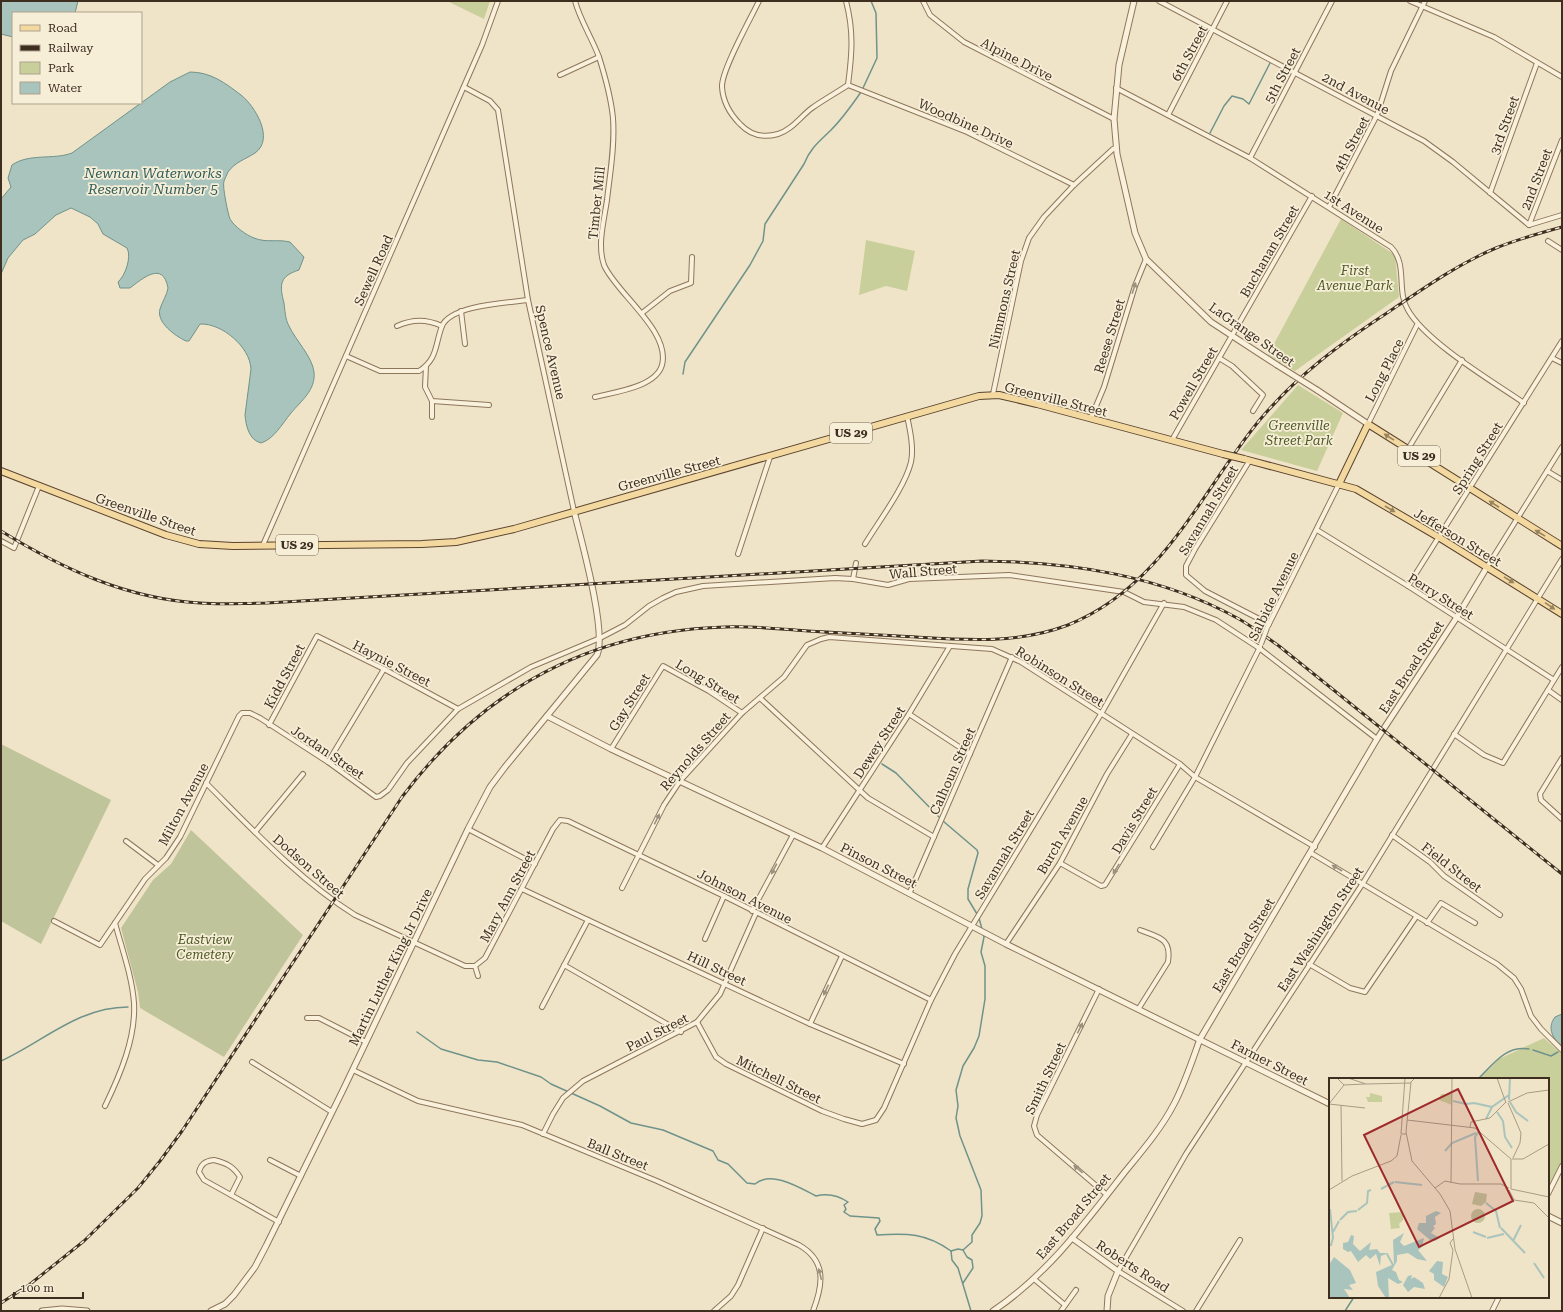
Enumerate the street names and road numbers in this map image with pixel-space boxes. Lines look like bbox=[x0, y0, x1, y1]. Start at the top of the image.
street label: 6th Street bbox=[1168, 23, 1210, 84]
street label: Alpine Drive bbox=[978, 35, 1055, 84]
street label: 5th Street bbox=[1261, 45, 1303, 106]
street label: 2nd Avenue bbox=[1320, 69, 1392, 117]
street label: 3rd Street bbox=[1487, 94, 1522, 157]
street label: Woodbine Drive bbox=[916, 96, 1016, 151]
street label: 4th Street bbox=[1330, 114, 1372, 175]
street label: 2nd Street bbox=[1518, 146, 1555, 212]
street label: Timber Mill bbox=[585, 166, 608, 240]
street label: 1st Avenue bbox=[1321, 187, 1386, 236]
street label: Buchanan Street bbox=[1237, 202, 1302, 300]
street label: Sewell Road bbox=[351, 232, 396, 308]
street label: Nimmons Street bbox=[986, 248, 1023, 350]
street label: Reese Street bbox=[1091, 297, 1128, 375]
street label: LaGrange Street bbox=[1206, 299, 1297, 370]
street label: Spence Avenue bbox=[532, 303, 569, 401]
street label: Long Place bbox=[1362, 336, 1407, 404]
street label: Powell Street bbox=[1166, 344, 1220, 422]
street label: Greenville Street bbox=[1003, 379, 1109, 420]
street label: Spring Street bbox=[1449, 419, 1506, 497]
road number: US 29 bbox=[830, 423, 872, 443]
road number: US 29 bbox=[1398, 446, 1440, 466]
street label: Greenville Street bbox=[616, 453, 722, 494]
street label: Savannah Street bbox=[1176, 463, 1241, 558]
street label: Greenville Street bbox=[94, 490, 198, 539]
street label: Jefferson Street bbox=[1411, 505, 1504, 569]
road number: US 29 bbox=[276, 535, 318, 555]
street label: Salbide Avenue bbox=[1245, 549, 1301, 643]
street label: Wall Street bbox=[888, 561, 958, 582]
street label: Perry Street bbox=[1405, 570, 1476, 623]
street label: East Broad Street bbox=[1376, 618, 1447, 716]
street label: Haynie Street bbox=[350, 637, 433, 690]
street label: Kidd Street bbox=[261, 641, 308, 711]
street label: Robinson Street bbox=[1013, 643, 1107, 710]
street label: Long Street bbox=[673, 656, 743, 707]
street label: Gay Street bbox=[606, 670, 653, 734]
street label: Dewey Street bbox=[851, 703, 908, 781]
street label: Reynolds Street bbox=[657, 709, 734, 794]
street label: Jordan Street bbox=[288, 723, 367, 782]
street label: Calhoun Street bbox=[927, 725, 978, 817]
street label: Milton Avenue bbox=[155, 760, 212, 848]
street label: Davis Street bbox=[1109, 784, 1160, 856]
street label: Burch Avenue bbox=[1034, 794, 1091, 877]
street label: Savannah Street bbox=[972, 807, 1037, 902]
street label: Dodson Street bbox=[270, 831, 347, 901]
street label: Field Street bbox=[1419, 839, 1485, 896]
street label: Pinson Street bbox=[838, 840, 920, 891]
street label: Mary Ann Street bbox=[477, 847, 538, 945]
street label: East Washington Street bbox=[1274, 864, 1366, 994]
street label: Johnson Avenue bbox=[695, 866, 795, 927]
street label: Martin Luther King Jr Drive bbox=[346, 886, 435, 1048]
street label: East Broad Street bbox=[1209, 895, 1278, 995]
street label: Hill Street bbox=[685, 948, 749, 989]
street label: Paul Street bbox=[624, 1010, 691, 1054]
street label: Farmer Street bbox=[1229, 1037, 1311, 1088]
street label: Smith Street bbox=[1022, 1040, 1069, 1117]
street label: Mitchell Street bbox=[734, 1052, 824, 1107]
street label: Ball Street bbox=[585, 1135, 651, 1174]
street label: East Broad Street bbox=[1033, 1170, 1114, 1262]
street label: Roberts Road bbox=[1093, 1237, 1173, 1296]

